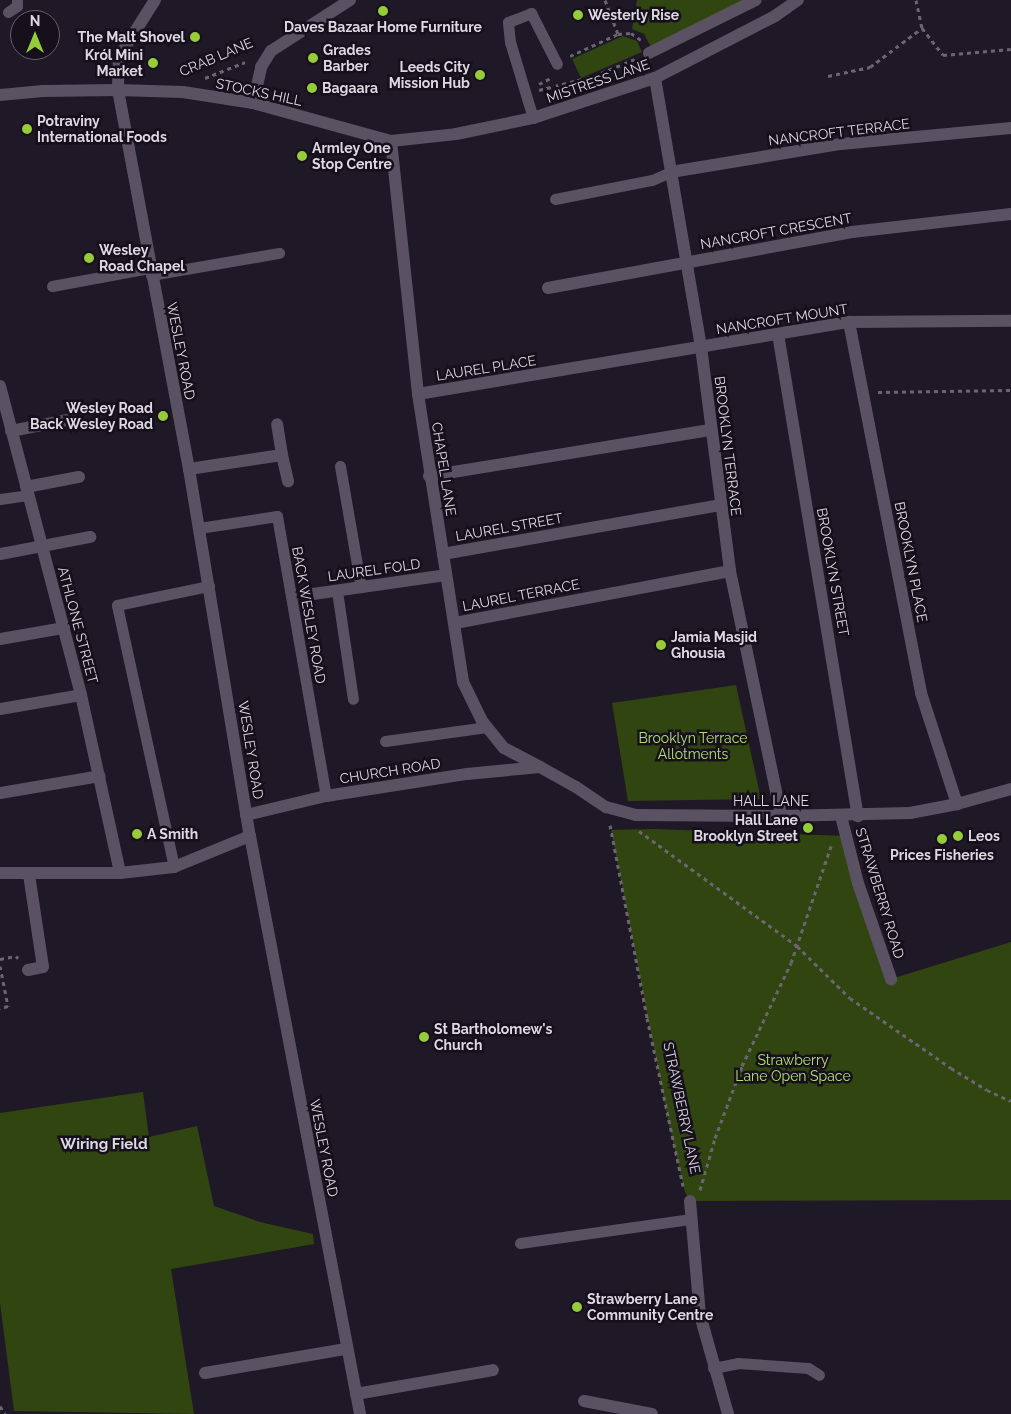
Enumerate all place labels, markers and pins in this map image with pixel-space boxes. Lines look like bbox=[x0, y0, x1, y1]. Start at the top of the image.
marker: Daves Bazaar Home Furniture bbox=[377, 5, 389, 17]
place label: Westerly Rise bbox=[588, 7, 679, 23]
marker: Westerly Rise bbox=[572, 9, 584, 21]
place label: Daves Bazaar Home Furniture bbox=[284, 19, 482, 35]
place label: The Malt Shovel bbox=[77, 29, 185, 45]
marker: The Malt Shovel bbox=[189, 31, 201, 43]
place label: Grades Barber bbox=[323, 42, 371, 74]
place label: Król Mini Market bbox=[84, 47, 143, 80]
marker: Grades Barber bbox=[307, 52, 319, 64]
marker: Król Mini Market bbox=[147, 57, 159, 69]
place label: Leeds City Mission Hub bbox=[389, 59, 470, 92]
marker: Leeds City Mission Hub bbox=[474, 69, 486, 81]
place label: Bagaara bbox=[322, 80, 378, 96]
marker: Bagaara bbox=[306, 82, 318, 94]
place label: Potraviny International Foods bbox=[37, 113, 167, 146]
marker: Potraviny International Foods bbox=[21, 123, 33, 135]
place label: Armley One Stop Centre bbox=[312, 140, 392, 172]
marker: Armley One Stop Centre bbox=[296, 150, 308, 162]
place label: Wesley Road Chapel bbox=[99, 242, 185, 274]
marker: Wesley Road Chapel bbox=[83, 252, 95, 264]
place label: Wesley Road Back Wesley Road bbox=[29, 400, 153, 432]
marker: Wesley Road Back Wesley Road bbox=[157, 410, 169, 422]
place label: Jamia Masjid Ghousia bbox=[671, 629, 757, 662]
marker: Jamia Masjid Ghousia bbox=[655, 639, 667, 651]
place label: Hall Lane Brooklyn Street bbox=[694, 812, 798, 844]
marker: Hall Lane Brooklyn Street bbox=[802, 822, 814, 834]
place label: A Smith bbox=[147, 826, 199, 842]
marker: A Smith bbox=[131, 828, 143, 840]
place label: Leos bbox=[968, 828, 1000, 844]
marker: Leos bbox=[952, 830, 964, 842]
marker: Prices Fisheries bbox=[936, 833, 948, 845]
place label: Prices Fisheries bbox=[890, 847, 994, 863]
place label: St Bartholomew's Church bbox=[434, 1021, 552, 1054]
marker: St Bartholomew's Church bbox=[418, 1031, 430, 1043]
place label: Strawberry Lane Community Centre bbox=[587, 1291, 714, 1324]
marker: Strawberry Lane Community Centre bbox=[571, 1301, 583, 1313]

